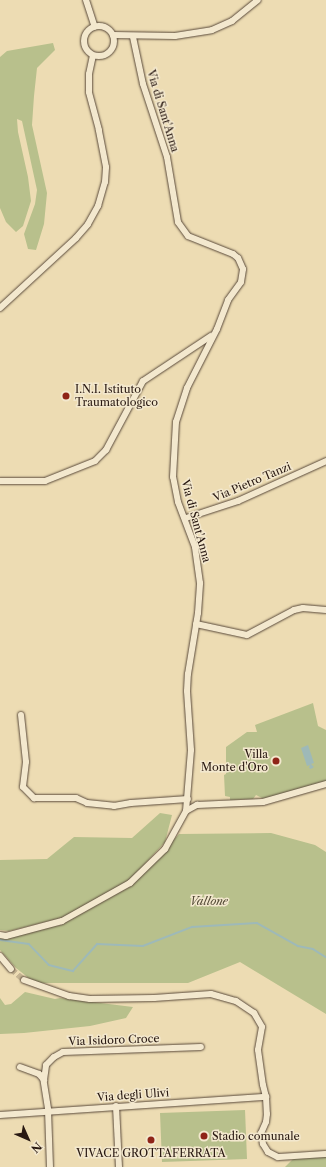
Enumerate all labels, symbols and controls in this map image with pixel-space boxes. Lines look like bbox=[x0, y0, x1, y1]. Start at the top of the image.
street label: Via di Sant'Anna bbox=[144, 68, 182, 154]
place label: I.N.I. Istituto Traumatologico bbox=[75, 383, 158, 409]
marker: I.N.I. Istituto Traumatologico bbox=[60, 390, 72, 402]
street label: Via Pietro Tanzi bbox=[211, 460, 293, 504]
street label: Via di Sant'Anna bbox=[179, 478, 213, 564]
place label: Villa Monte d'Oro bbox=[201, 748, 268, 774]
marker: Villa Monte d'Oro bbox=[271, 756, 281, 766]
park label: Vallone bbox=[190, 894, 228, 908]
street label: Via Isidoro Croce bbox=[68, 1032, 160, 1048]
street label: Via degli Ulivi bbox=[96, 1086, 170, 1104]
north arrow bbox=[8, 1119, 48, 1159]
place label: Stadio comunale bbox=[212, 1129, 300, 1143]
marker: Stadio comunale bbox=[199, 1131, 209, 1141]
marker: VIVACE GROTTAFERRATA bbox=[146, 1135, 156, 1145]
text: N bbox=[28, 1139, 45, 1156]
place label: VIVACE GROTTAFERRATA bbox=[76, 1146, 226, 1160]

